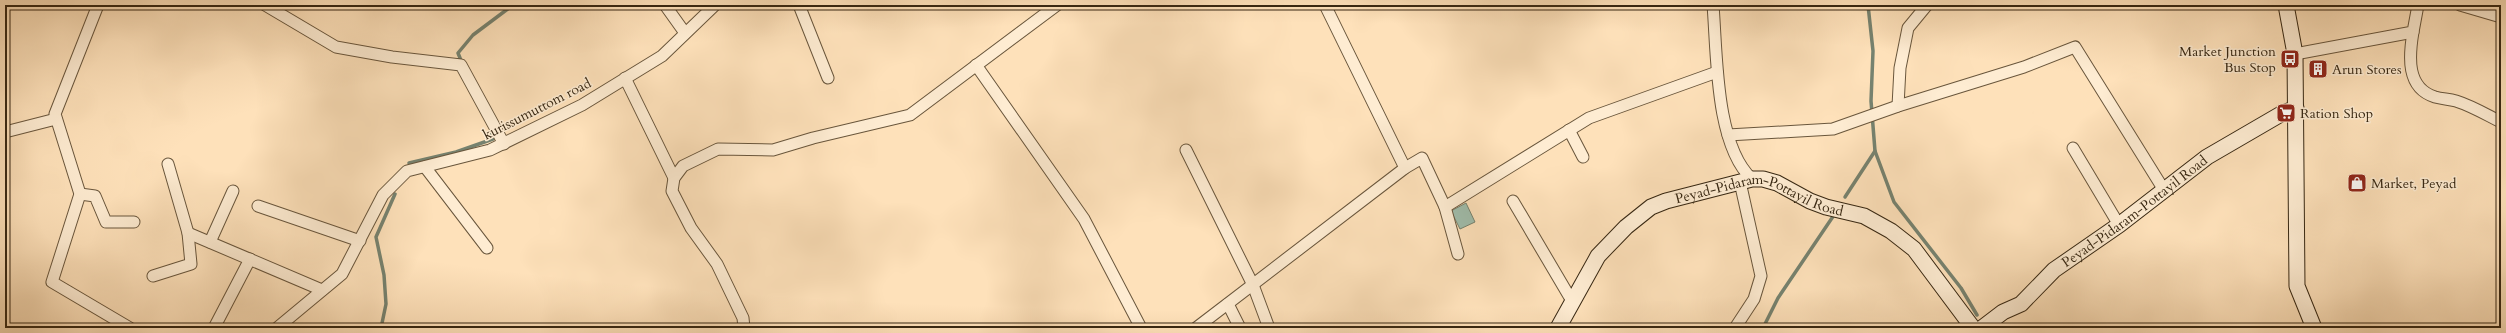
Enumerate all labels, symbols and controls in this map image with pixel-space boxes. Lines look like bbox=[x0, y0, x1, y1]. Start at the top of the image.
place label: Market Junction Bus Stop bbox=[2179, 42, 2276, 77]
bus stop icon: Market Junction Bus Stop bbox=[2279, 48, 2301, 70]
building icon: Arun Stores bbox=[2307, 58, 2329, 80]
place label: Arun Stores bbox=[2332, 60, 2402, 79]
street label: kurissumuttom road bbox=[480, 73, 595, 144]
supermarket icon: Ration Shop bbox=[2275, 102, 2297, 124]
place label: Ration Shop bbox=[2300, 104, 2373, 123]
street label: Peyad-Pidaram-Pottayil Road bbox=[2058, 150, 2211, 272]
street label: Peyad-Pidaram-Pottayil Road bbox=[1673, 170, 1846, 220]
shop icon: Market, Peyad bbox=[2346, 172, 2368, 194]
place label: Market, Peyad bbox=[2371, 174, 2457, 193]

